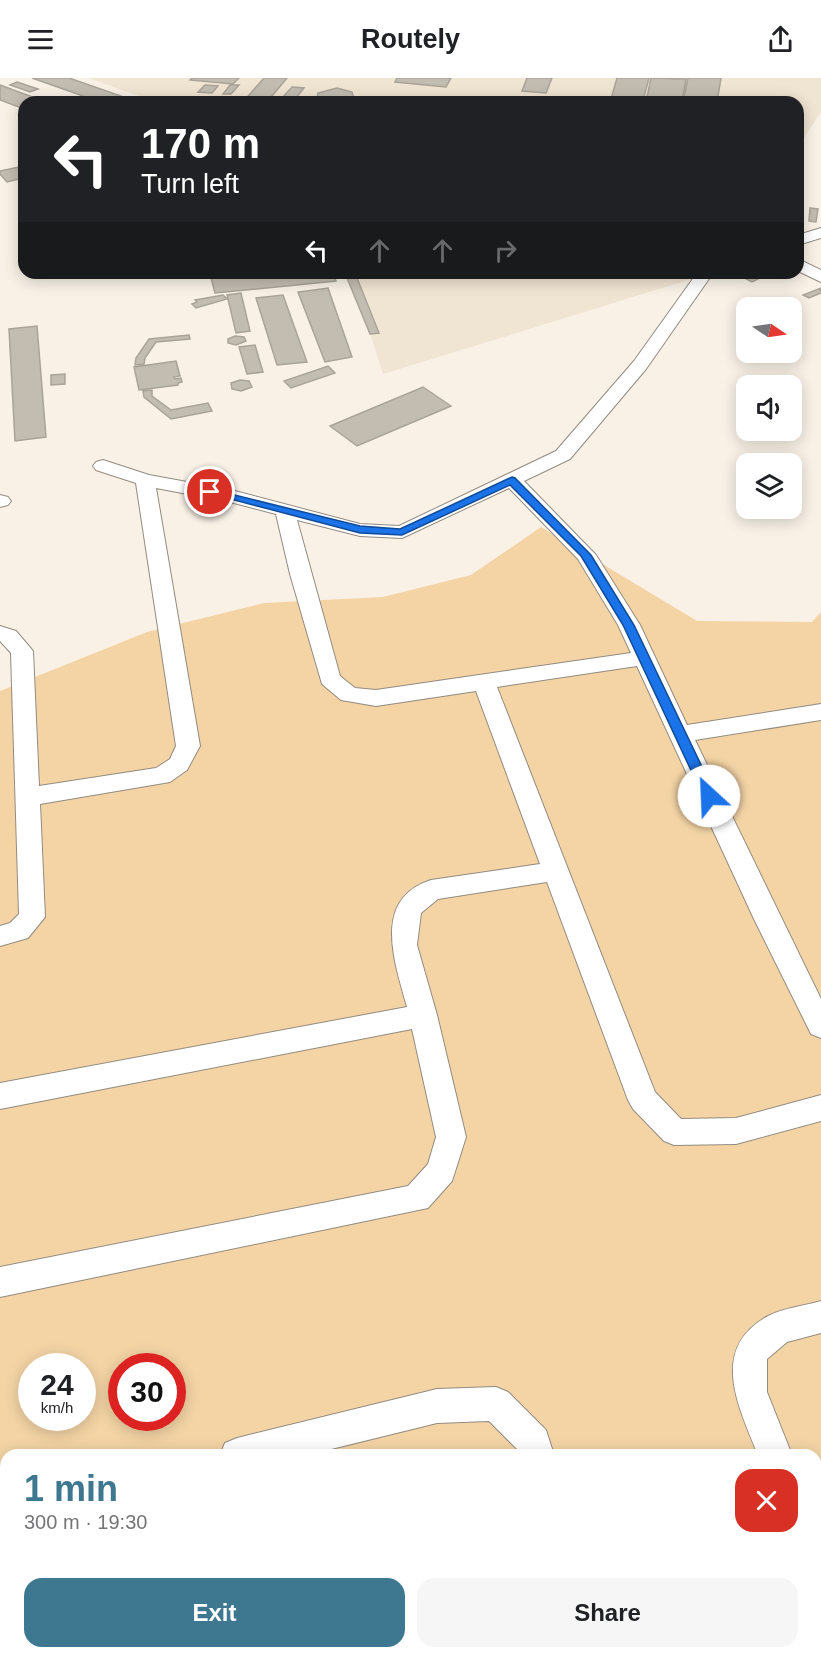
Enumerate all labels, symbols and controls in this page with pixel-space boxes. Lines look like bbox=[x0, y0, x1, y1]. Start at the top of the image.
icon: menu bbox=[24, 23, 57, 56]
icon: share bbox=[764, 23, 797, 56]
text: Routely bbox=[361, 24, 460, 54]
icon: left bbox=[42, 120, 120, 198]
text: 170 m bbox=[141, 120, 260, 167]
text: Turn left bbox=[141, 169, 239, 199]
icon: left bbox=[300, 234, 333, 267]
icon: ahead bbox=[363, 234, 396, 267]
icon: ahead bbox=[426, 234, 459, 267]
icon: right bbox=[489, 234, 522, 267]
north arrow bbox=[736, 297, 802, 363]
map controls bbox=[736, 297, 802, 519]
button: sound bbox=[736, 375, 802, 441]
button: layers bbox=[736, 453, 802, 519]
pin bbox=[184, 466, 235, 517]
icon: arrive bbox=[193, 475, 226, 508]
position arrow bbox=[677, 764, 741, 828]
speed limit sign: 30 bbox=[108, 1353, 186, 1431]
text: 24 bbox=[40, 1368, 74, 1401]
text: km/h bbox=[41, 1399, 73, 1416]
text: 1 min bbox=[24, 1468, 118, 1509]
button: close bbox=[735, 1469, 798, 1532]
text: 300 m · 19:30 bbox=[24, 1511, 147, 1533]
button: Exit bbox=[24, 1578, 405, 1647]
button: Share bbox=[417, 1578, 798, 1647]

